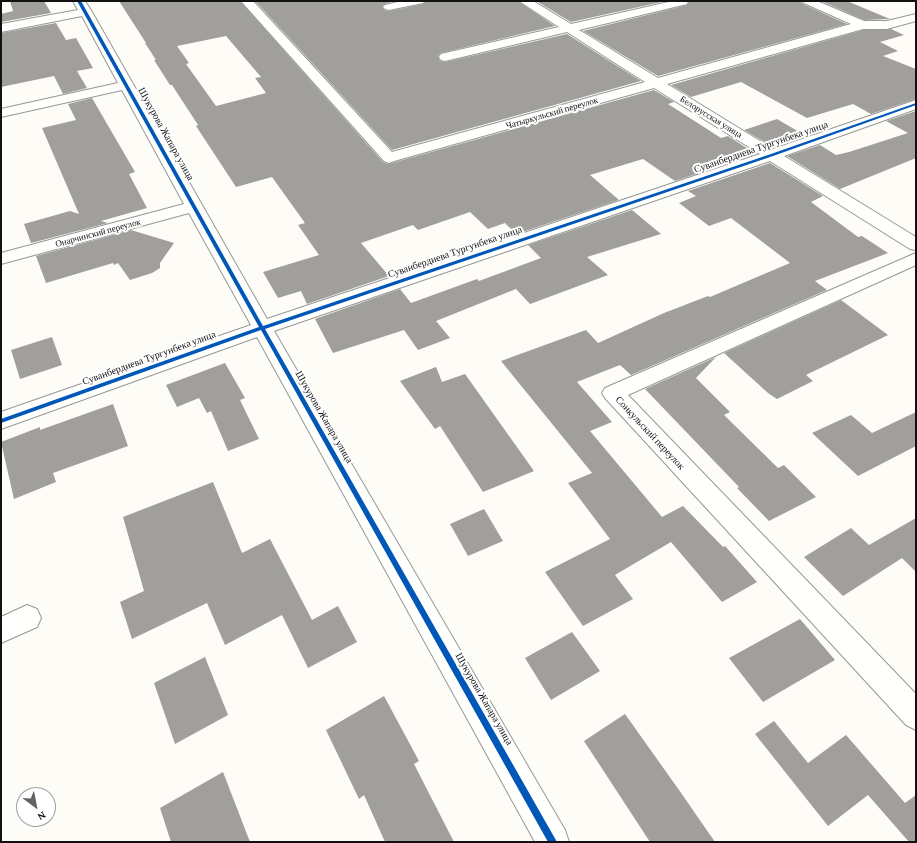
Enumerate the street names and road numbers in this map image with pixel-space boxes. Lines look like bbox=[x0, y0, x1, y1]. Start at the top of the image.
street label: Шукурова Жапара улица bbox=[135, 85, 197, 183]
street label: Белорусская улица bbox=[678, 94, 744, 140]
street label: Чатыркульский переулок bbox=[505, 95, 599, 131]
street label: Суванбердиева Тургунбека улица bbox=[692, 118, 830, 176]
street label: Онарчинский переулок bbox=[54, 216, 142, 250]
street label: Суванбердиева Тургунбека улица bbox=[386, 223, 524, 281]
street label: Суванбердиева Тургунбека улица bbox=[81, 328, 217, 388]
street label: Шукурова Жапара улица bbox=[293, 369, 355, 465]
street label: Сонкульский переулок bbox=[613, 394, 687, 472]
street label: Шукурова Жапара улица bbox=[453, 651, 515, 747]

